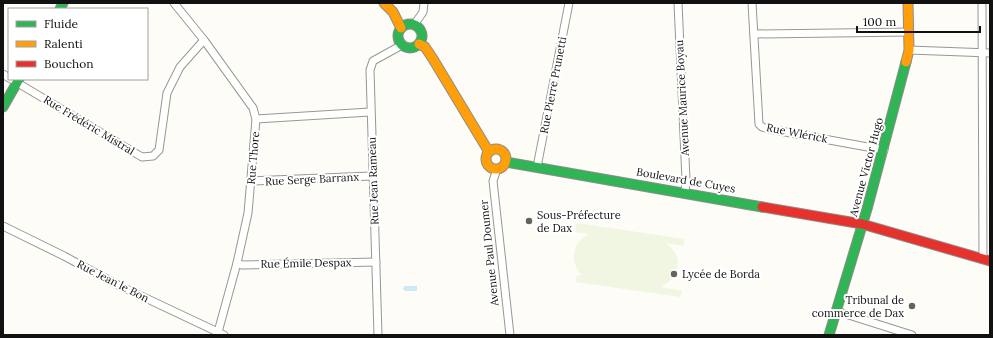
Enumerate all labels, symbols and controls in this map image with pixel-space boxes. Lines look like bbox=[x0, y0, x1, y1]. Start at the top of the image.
legend bbox=[8, 8, 148, 80]
scale bar bbox=[857, 8, 980, 34]
text: 100 m bbox=[863, 14, 896, 29]
text: Fluide bbox=[44, 16, 79, 31]
street label: Rue Pierre Prunetti bbox=[537, 35, 569, 135]
text: Ralenti bbox=[44, 36, 83, 51]
street label: Avenue Maurice Boyau bbox=[672, 39, 692, 157]
text: Bouchon bbox=[44, 56, 94, 71]
street label: Rue Frédéric Mistral bbox=[41, 92, 137, 158]
street label: Avenue Victor Hugo bbox=[846, 116, 886, 219]
street label: Rue Wlérick bbox=[765, 120, 829, 146]
street label: Rue Thore bbox=[244, 131, 262, 185]
street label: Rue Jean Rameau bbox=[364, 136, 382, 225]
street label: Boulevard de Cuyes bbox=[635, 164, 737, 196]
street label: Rue Serge Barranx bbox=[265, 170, 360, 188]
street label: Avenue Paul Doumer bbox=[476, 199, 502, 308]
place label: Sous-Préfecture de Dax bbox=[537, 208, 621, 235]
marker: Sous-Préfecture de Dax bbox=[524, 216, 534, 226]
street label: Rue Émile Despax bbox=[260, 255, 352, 271]
street label: Rue Jean le Bon bbox=[75, 257, 152, 305]
place label: Lycée de Borda bbox=[682, 267, 760, 281]
marker: Lycée de Borda bbox=[669, 269, 679, 279]
place label: Tribunal de commerce de Dax bbox=[812, 293, 904, 320]
marker: Tribunal de commerce de Dax bbox=[907, 301, 917, 311]

